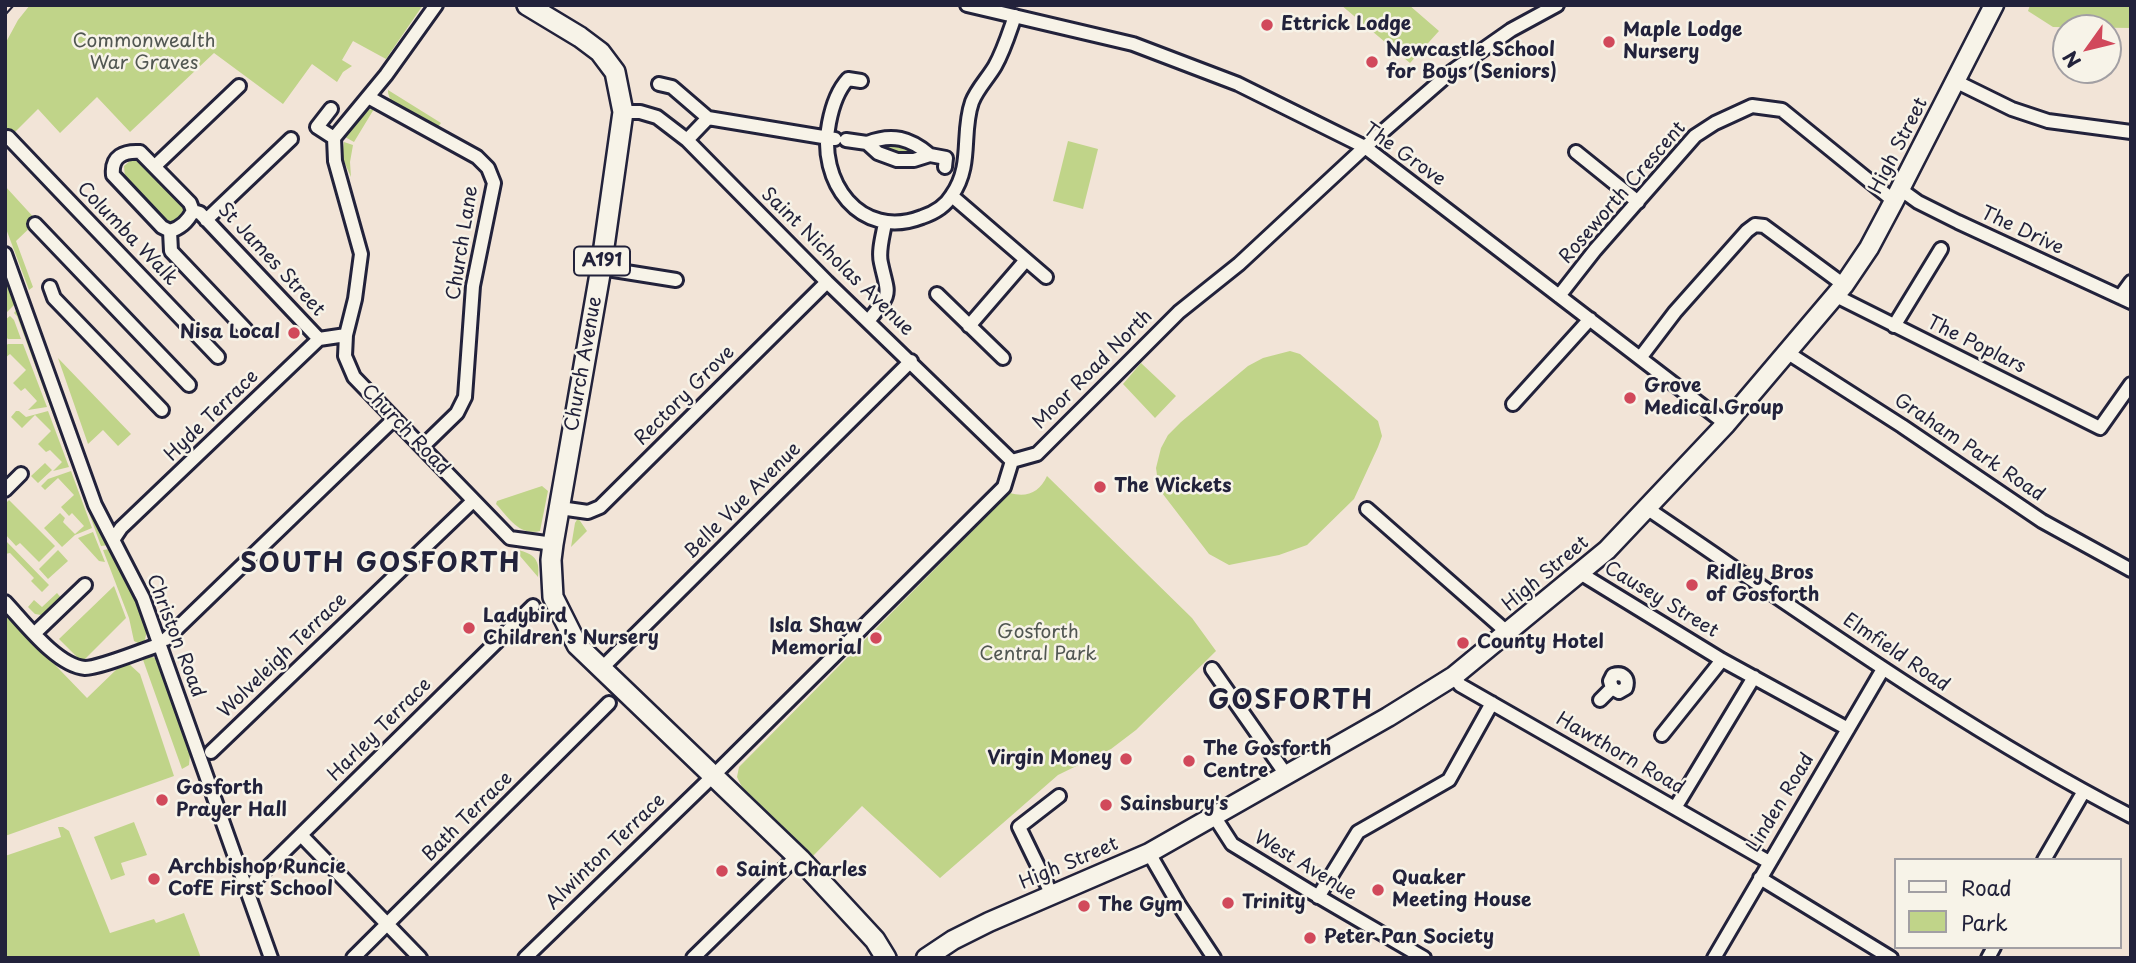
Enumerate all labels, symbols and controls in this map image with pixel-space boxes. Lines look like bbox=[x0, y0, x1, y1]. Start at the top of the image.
place label: Ettrick Lodge bbox=[1281, 14, 1411, 36]
north arrow bbox=[2052, 14, 2122, 84]
marker: Ettrick Lodge bbox=[1259, 17, 1275, 33]
place label: Maple Lodge Nursery bbox=[1623, 20, 1742, 64]
park label: Commonwealth War Graves bbox=[72, 31, 216, 75]
marker: Maple Lodge Nursery bbox=[1601, 34, 1617, 50]
place label: Newcastle School for Boys (Seniors) bbox=[1386, 40, 1557, 84]
text: N bbox=[2055, 46, 2087, 74]
marker: Newcastle School for Boys (Seniors) bbox=[1364, 54, 1380, 70]
street label: High Street bbox=[1865, 94, 1933, 198]
street label: Roseworth Crescent bbox=[1555, 117, 1691, 269]
street label: The Grove bbox=[1358, 118, 1450, 192]
street label: Columba Walk bbox=[72, 178, 182, 290]
street label: Saint Nicholas Avenue bbox=[756, 183, 918, 341]
street label: Church Lane bbox=[443, 184, 483, 302]
street label: St James Street bbox=[213, 199, 329, 321]
street label: The Drive bbox=[1977, 202, 2067, 260]
road number: A191 bbox=[574, 246, 630, 276]
street label: Church Avenue bbox=[561, 295, 607, 433]
street label: Moor Road North bbox=[1029, 306, 1157, 434]
street label: The Poplars bbox=[1923, 311, 2029, 379]
place label: Nisa Local bbox=[180, 322, 280, 344]
marker: Nisa Local bbox=[286, 325, 302, 341]
street label: Rectory Grove bbox=[630, 341, 740, 451]
street label: Hyde Terrace bbox=[160, 366, 264, 466]
place label: Grove Medical Group bbox=[1644, 376, 1784, 420]
street label: Church Road bbox=[356, 380, 454, 480]
street label: Graham Park Road bbox=[1889, 389, 2049, 507]
marker: Grove Medical Group bbox=[1622, 390, 1638, 406]
street label: Belle Vue Avenue bbox=[680, 438, 806, 564]
place label: The Wickets bbox=[1114, 476, 1232, 498]
marker: The Wickets bbox=[1092, 479, 1108, 495]
street label: High Street bbox=[1498, 531, 1594, 617]
district label: SOUTH GOSFORTH bbox=[243, 549, 519, 581]
street label: Causey Street bbox=[1600, 557, 1722, 643]
place label: Ridley Bros of Gosforth bbox=[1706, 563, 1819, 607]
street label: Christon Road bbox=[141, 571, 209, 701]
marker: Ridley Bros of Gosforth bbox=[1684, 577, 1700, 593]
street label: Wolveleigh Terrace bbox=[214, 589, 352, 723]
place label: Ladybird Children's Nursery bbox=[483, 606, 659, 650]
street label: Elmfield Road bbox=[1838, 609, 1954, 697]
place label: Isla Shaw Memorial bbox=[769, 616, 862, 660]
marker: Ladybird Children's Nursery bbox=[461, 620, 477, 636]
park label: Gosforth Central Park bbox=[979, 622, 1097, 666]
marker: Isla Shaw Memorial bbox=[868, 630, 884, 646]
place label: County Hotel bbox=[1477, 632, 1604, 654]
marker: County Hotel bbox=[1455, 635, 1471, 651]
street label: Harley Terrace bbox=[324, 674, 436, 786]
district label: GOSFORTH bbox=[1209, 686, 1373, 718]
street label: Hawthorn Road bbox=[1552, 708, 1688, 800]
place label: The Gosforth Centre bbox=[1203, 739, 1331, 783]
place label: Virgin Money bbox=[987, 748, 1112, 770]
street label: Linden Road bbox=[1743, 749, 1819, 857]
marker: Virgin Money bbox=[1118, 751, 1134, 767]
marker: The Gosforth Centre bbox=[1181, 753, 1197, 769]
street label: Bath Terrace bbox=[418, 767, 518, 867]
place label: Gosforth Prayer Hall bbox=[176, 778, 287, 822]
street label: Alwinton Terrace bbox=[542, 789, 670, 915]
marker: Gosforth Prayer Hall bbox=[154, 792, 170, 808]
place label: Sainsbury's bbox=[1120, 794, 1228, 816]
marker: Sainsbury's bbox=[1098, 797, 1114, 813]
street label: West Avenue bbox=[1250, 826, 1360, 906]
street label: High Street bbox=[1016, 833, 1122, 895]
place label: Archbishop Runcie CofE First School bbox=[168, 857, 346, 901]
legend bbox=[1895, 858, 2122, 949]
place label: Saint Charles bbox=[736, 860, 867, 882]
marker: Saint Charles bbox=[714, 863, 730, 879]
place label: Quaker Meeting House bbox=[1392, 868, 1532, 912]
marker: Archbishop Runcie CofE First School bbox=[146, 871, 162, 887]
text: Road bbox=[1961, 871, 2012, 903]
marker: Quaker Meeting House bbox=[1370, 882, 1386, 898]
place label: Trinity bbox=[1242, 892, 1306, 914]
place label: The Gym bbox=[1098, 895, 1183, 917]
marker: Trinity bbox=[1220, 895, 1236, 911]
marker: The Gym bbox=[1076, 898, 1092, 914]
text: Park bbox=[1961, 906, 2008, 938]
place label: Peter Pan Society bbox=[1324, 927, 1494, 949]
marker: Peter Pan Society bbox=[1302, 930, 1318, 946]

